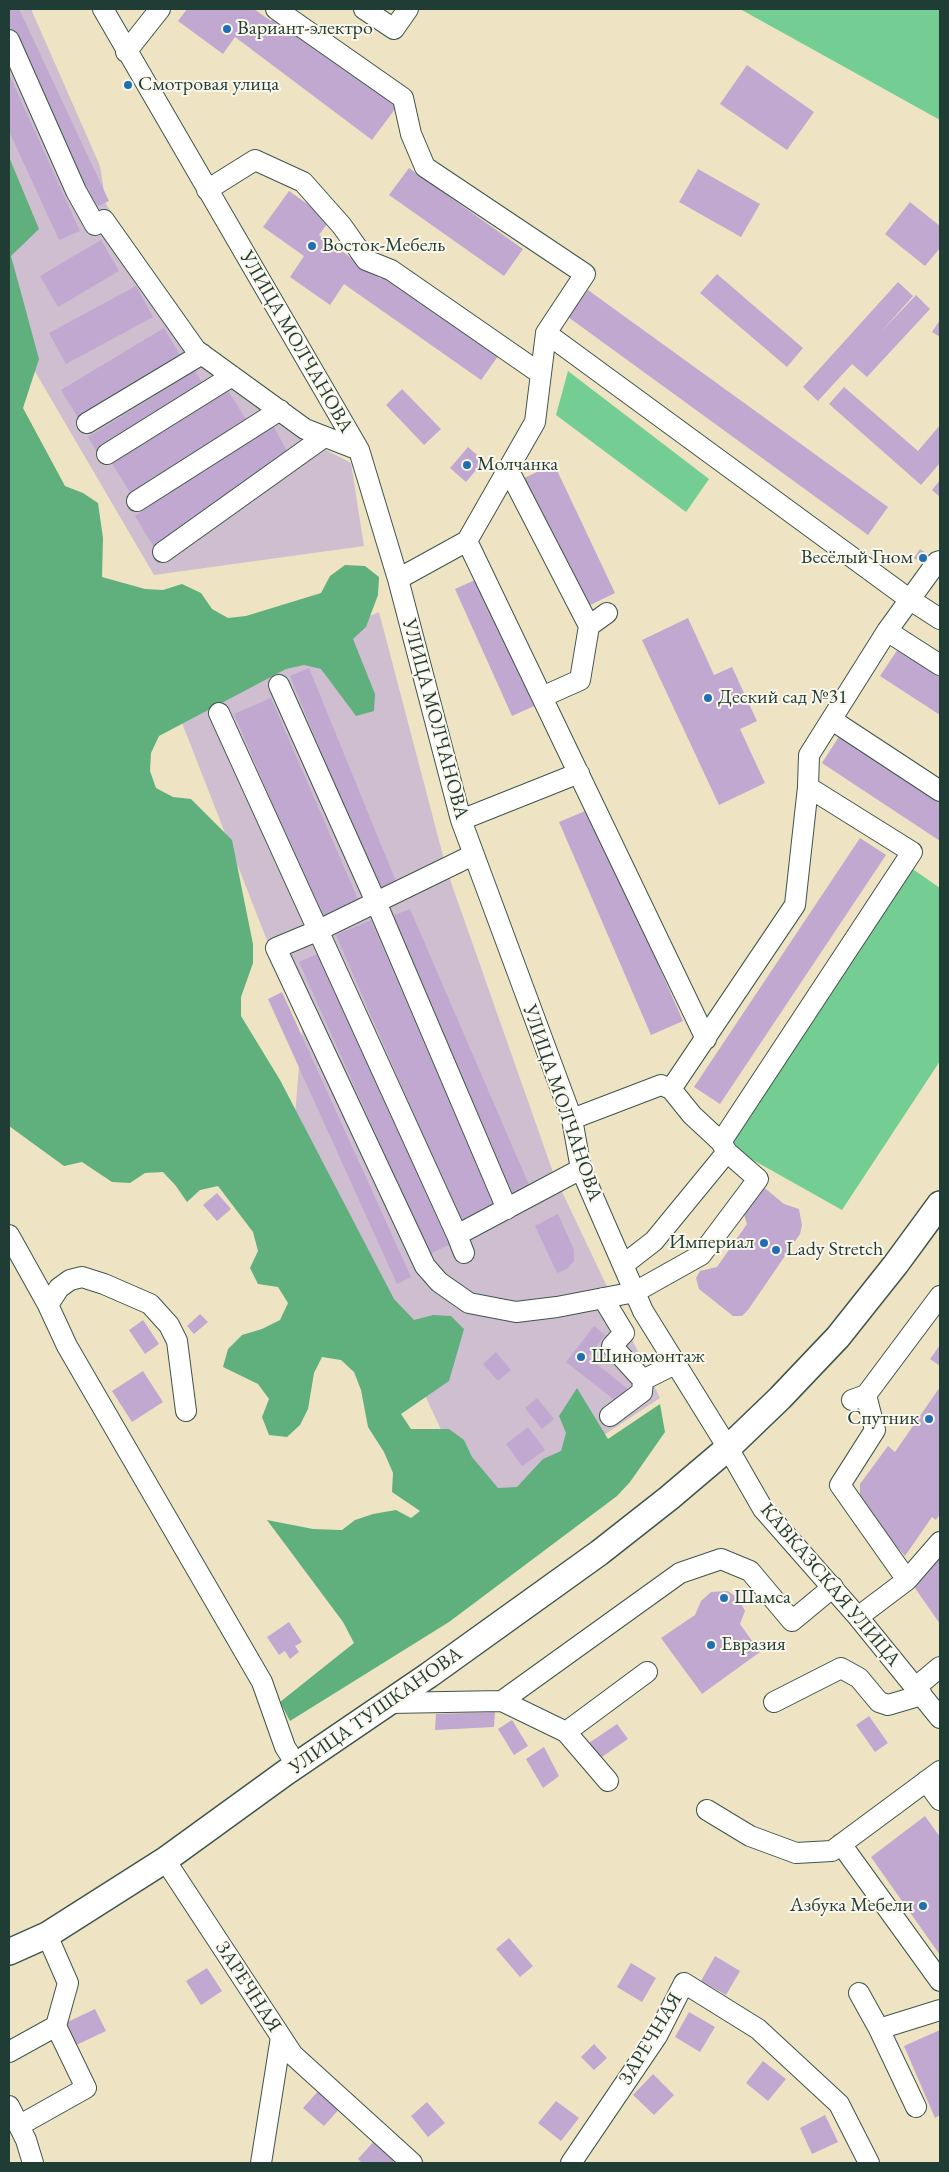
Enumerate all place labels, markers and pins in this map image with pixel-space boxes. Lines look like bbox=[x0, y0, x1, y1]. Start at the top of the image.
place label: Вариант-электро bbox=[237, 17, 373, 41]
marker: Вариант-электро bbox=[221, 23, 233, 35]
place label: Смотровая улица bbox=[138, 73, 279, 97]
marker: Смотровая улица bbox=[122, 79, 134, 91]
place label: Восток-Мебель bbox=[322, 234, 445, 258]
marker: Восток-Мебель bbox=[306, 240, 318, 252]
place label: Молчанка bbox=[477, 453, 558, 477]
marker: Молчанка bbox=[461, 459, 473, 471]
place label: Весёлый Гном bbox=[801, 546, 913, 570]
marker: Весёлый Гном bbox=[917, 552, 929, 564]
place label: Деский сад №31 bbox=[718, 686, 848, 710]
marker: Деский сад №31 bbox=[702, 692, 714, 704]
place label: Империал bbox=[669, 1231, 754, 1255]
marker: Империал bbox=[758, 1237, 770, 1249]
place label: Lady Stretch bbox=[786, 1238, 883, 1262]
marker: Lady Stretch bbox=[770, 1244, 782, 1256]
place label: Шиномонтаж bbox=[591, 1345, 705, 1369]
marker: Шиномонтаж bbox=[575, 1351, 587, 1363]
place label: Спутник bbox=[847, 1407, 919, 1431]
marker: Спутник bbox=[923, 1413, 935, 1425]
place label: Шамса bbox=[734, 1586, 791, 1610]
marker: Шамса bbox=[718, 1592, 730, 1604]
place label: Евразия bbox=[721, 1633, 786, 1657]
marker: Евразия bbox=[705, 1639, 717, 1651]
place label: Азбука Мебели bbox=[790, 1894, 913, 1918]
marker: Азбука Мебели bbox=[917, 1900, 929, 1912]

